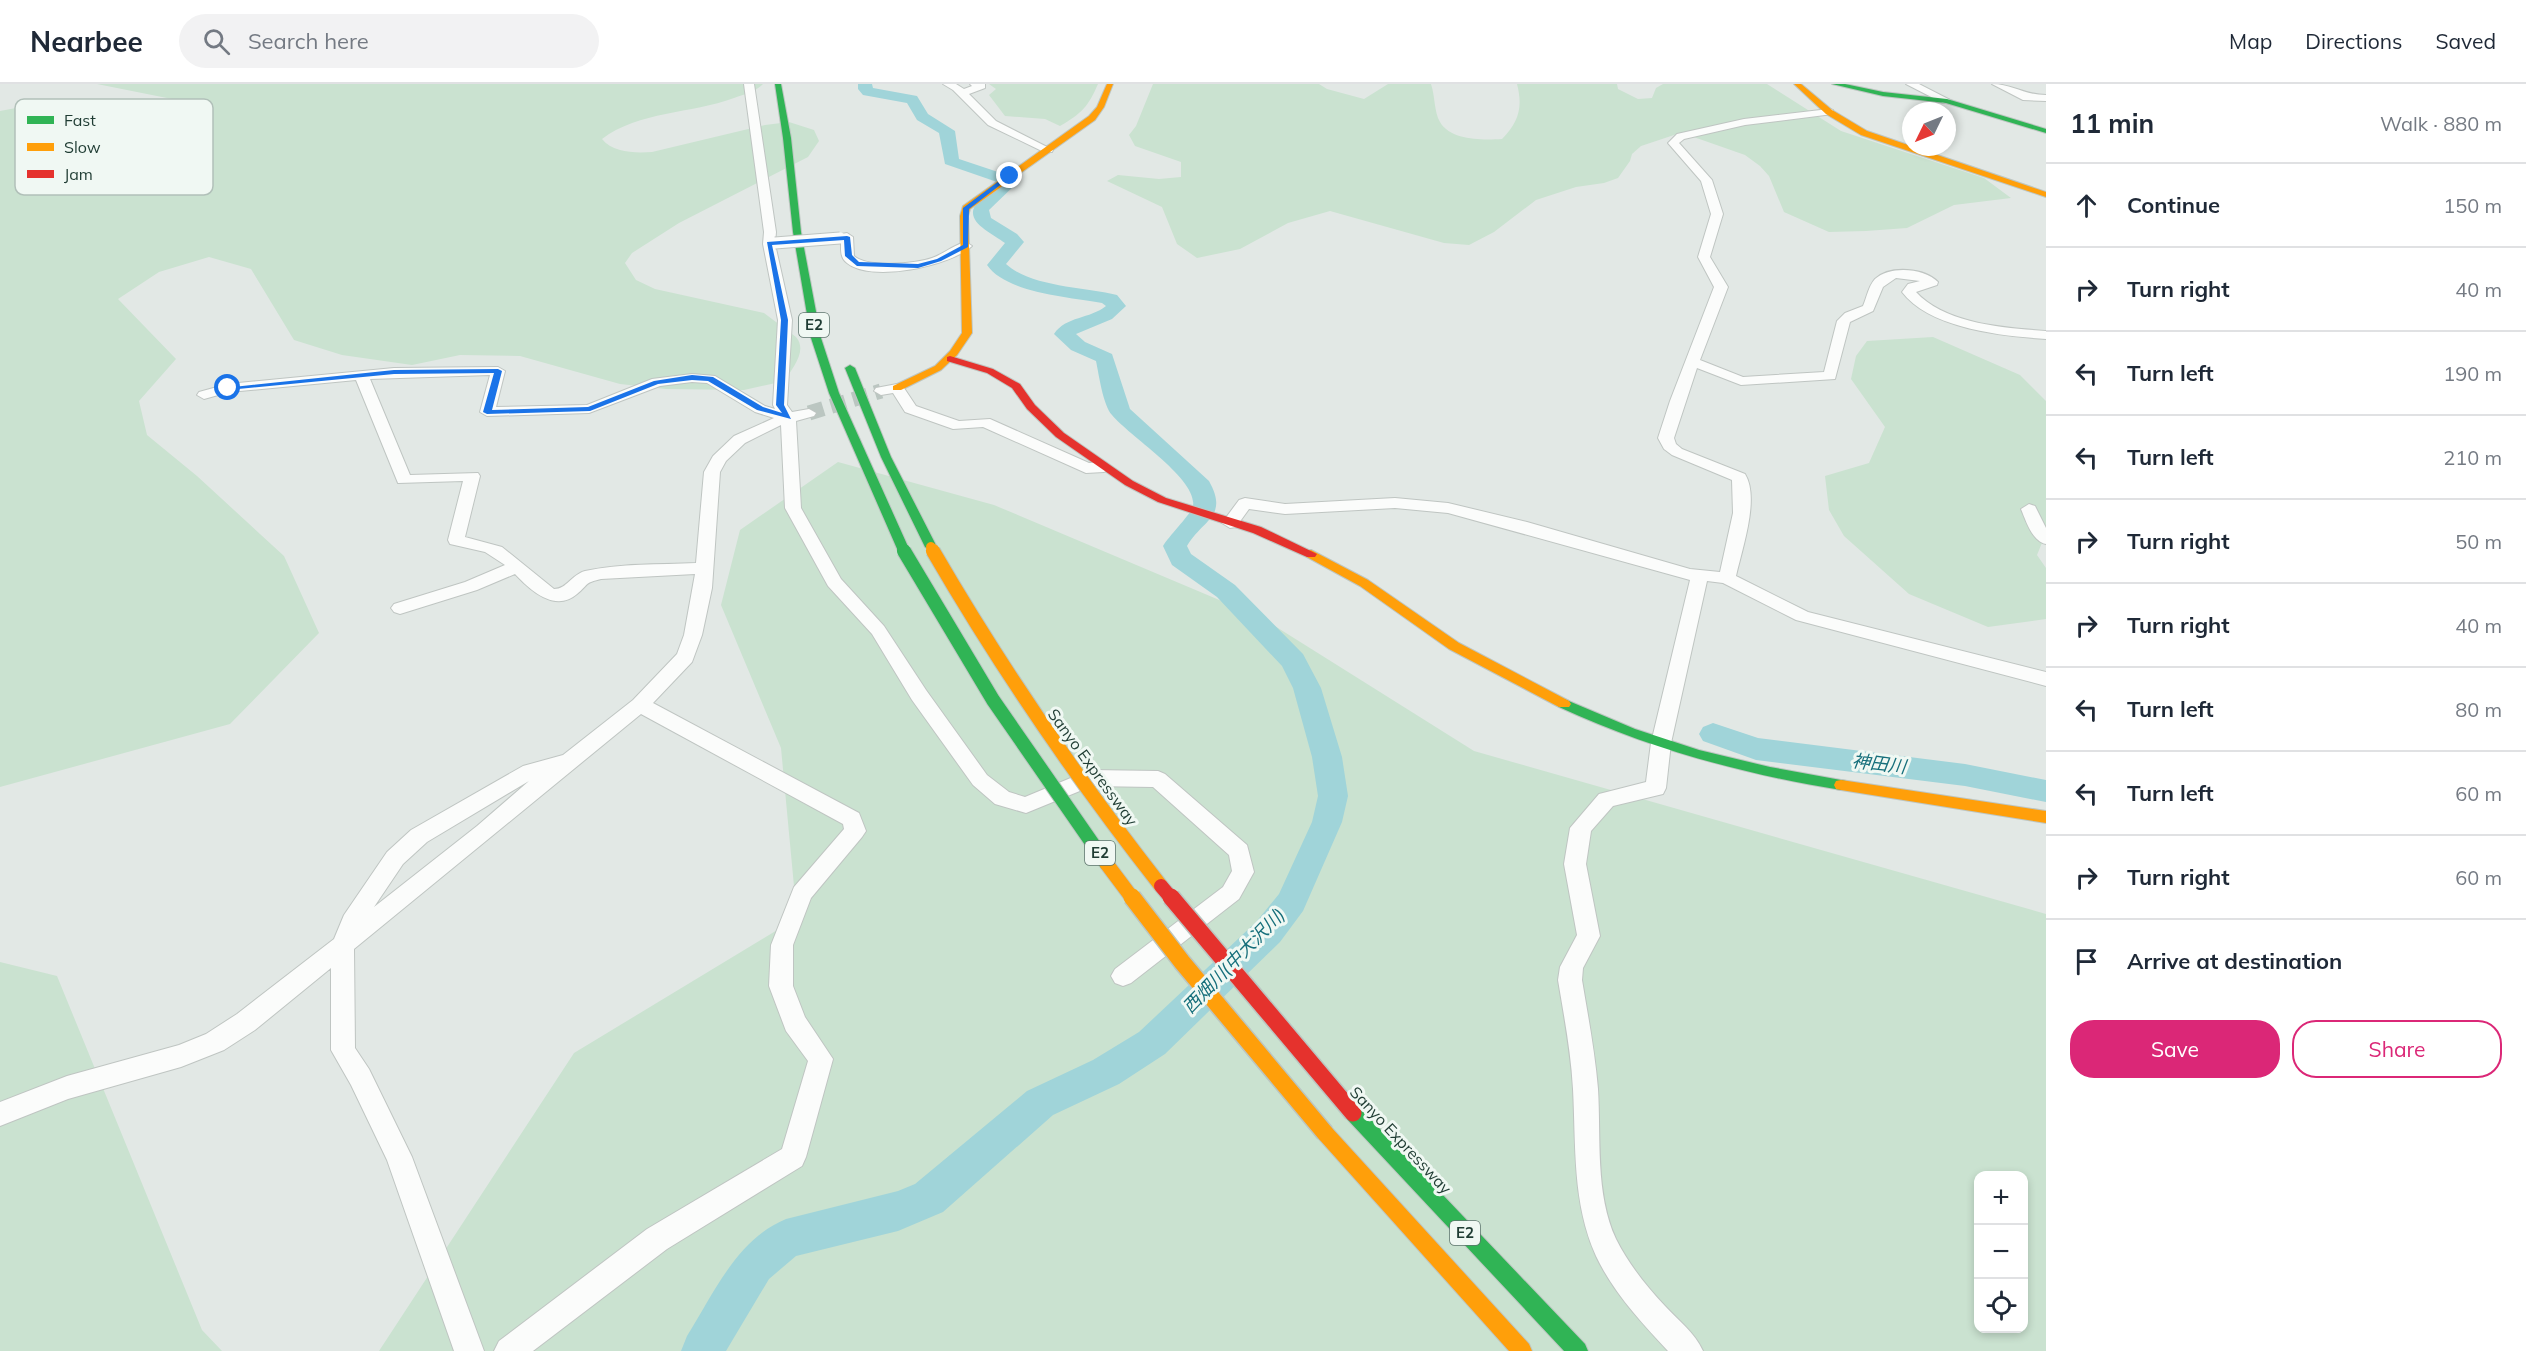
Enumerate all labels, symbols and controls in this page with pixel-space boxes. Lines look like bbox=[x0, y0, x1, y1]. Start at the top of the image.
search box bbox=[179, 14, 599, 68]
text: Nearbee bbox=[30, 24, 143, 59]
icon: search bbox=[200, 25, 233, 58]
text: Search here bbox=[248, 27, 369, 55]
text: Map bbox=[2229, 28, 2272, 54]
text: Directions bbox=[2305, 28, 2402, 54]
text: Saved bbox=[2435, 28, 2496, 54]
legend bbox=[15, 99, 213, 195]
north arrow bbox=[1902, 102, 1956, 156]
text: 11 min bbox=[2070, 107, 2154, 140]
text: Fast bbox=[64, 110, 96, 130]
text: Walk · 880 m bbox=[2380, 111, 2502, 136]
text: Slow bbox=[64, 137, 101, 157]
route end bbox=[996, 162, 1022, 188]
text: Jam bbox=[64, 164, 93, 184]
icon: ahead bbox=[2070, 189, 2103, 222]
text: Continue bbox=[2127, 191, 2220, 219]
text: 150 m bbox=[2443, 193, 2502, 218]
icon: right bbox=[2070, 273, 2103, 306]
text: Turn right bbox=[2127, 275, 2230, 303]
text: 40 m bbox=[2455, 277, 2502, 302]
road number: E2 bbox=[799, 313, 829, 337]
icon: left bbox=[2070, 357, 2103, 390]
text: Turn left bbox=[2127, 359, 2214, 387]
text: 190 m bbox=[2443, 361, 2502, 386]
route start bbox=[214, 374, 240, 400]
icon: left bbox=[2070, 441, 2103, 474]
text: Turn left bbox=[2127, 443, 2214, 471]
text: 210 m bbox=[2443, 445, 2502, 470]
icon: right bbox=[2070, 525, 2103, 558]
text: Turn right bbox=[2127, 527, 2230, 555]
text: 50 m bbox=[2455, 529, 2502, 554]
icon: right bbox=[2070, 609, 2103, 642]
text: Turn right bbox=[2127, 611, 2230, 639]
text: 40 m bbox=[2455, 613, 2502, 638]
icon: left bbox=[2070, 693, 2103, 726]
text: Turn left bbox=[2127, 695, 2214, 723]
text: 80 m bbox=[2455, 697, 2502, 722]
street label: Sanyo Expressway bbox=[1044, 704, 1143, 830]
water label: 神田川 bbox=[1851, 749, 1909, 778]
icon: left bbox=[2070, 777, 2103, 810]
text: Turn left bbox=[2127, 779, 2214, 807]
text: 60 m bbox=[2455, 781, 2502, 806]
road number: E2 bbox=[1085, 841, 1115, 865]
icon: right bbox=[2070, 861, 2103, 894]
text: Turn right bbox=[2127, 863, 2230, 891]
text: 60 m bbox=[2455, 865, 2502, 890]
water label: 西畑川(中大沢川) bbox=[1178, 903, 1290, 1018]
icon: arrive bbox=[2070, 945, 2103, 978]
text: Arrive at destination bbox=[2127, 947, 2342, 975]
button: Save bbox=[2070, 1020, 2280, 1078]
button: Share bbox=[2292, 1020, 2502, 1078]
street label: Sanyo Expressway bbox=[1346, 1082, 1456, 1198]
map controls bbox=[1974, 1171, 2028, 1333]
button: + bbox=[1974, 1171, 2028, 1225]
road number: E2 bbox=[1450, 1221, 1480, 1245]
button: − bbox=[1974, 1225, 2028, 1279]
button: locate bbox=[1974, 1279, 2028, 1333]

